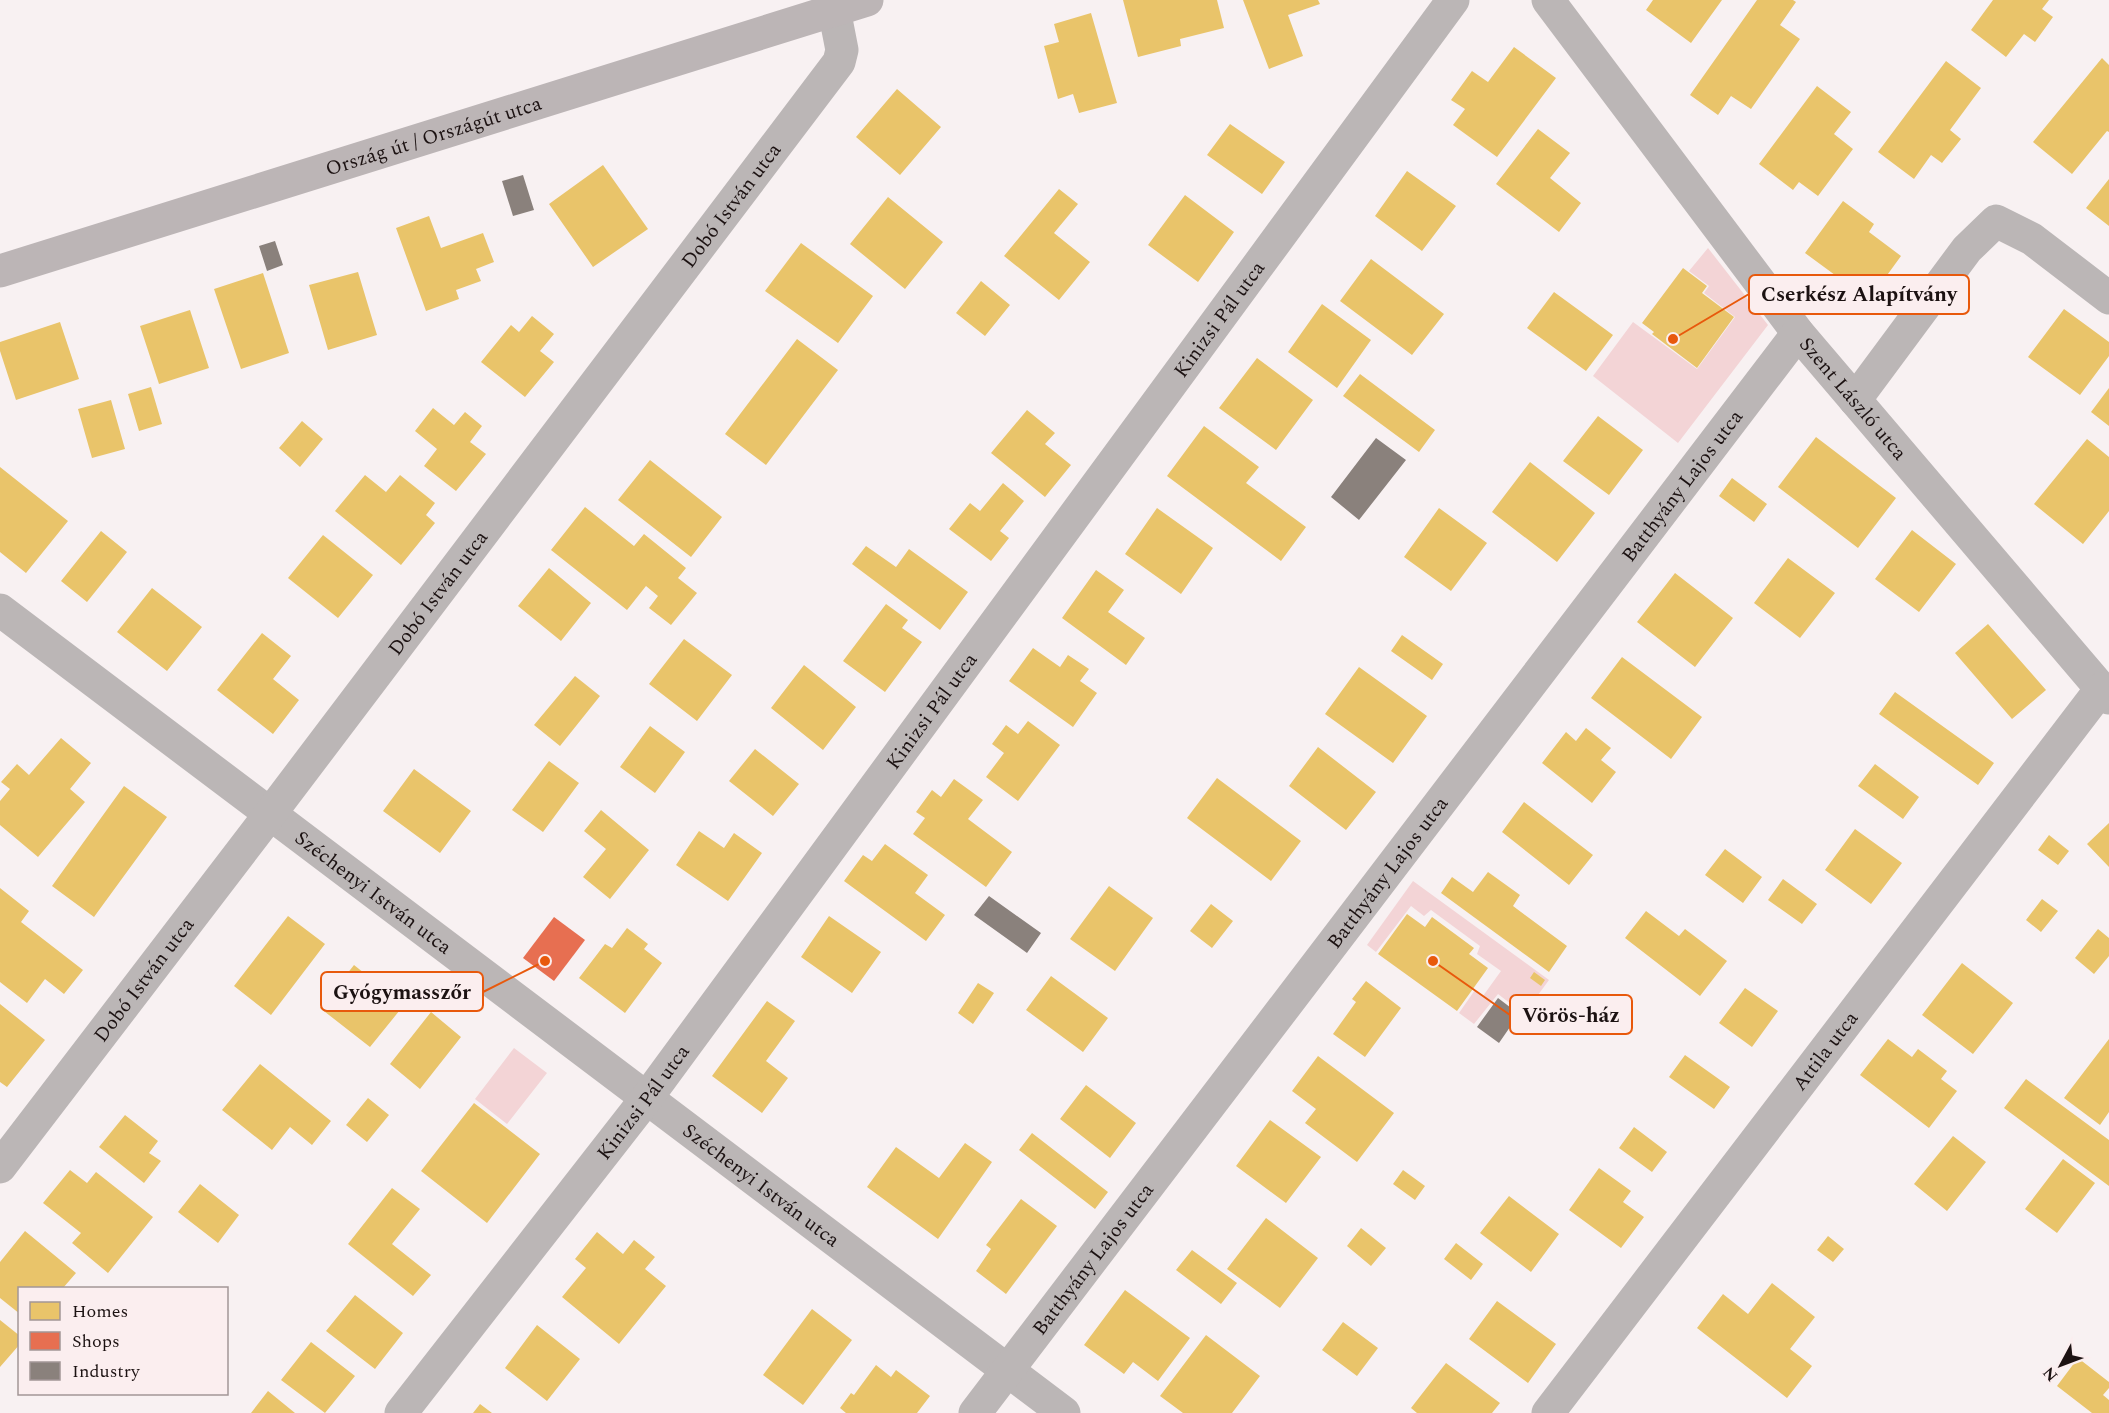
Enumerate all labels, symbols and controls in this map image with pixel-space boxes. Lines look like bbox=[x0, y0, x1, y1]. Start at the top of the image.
street label: Ország út / Országút utca bbox=[322, 89, 546, 184]
street label: Dobó István utca bbox=[674, 136, 789, 275]
street label: Kinizsi Pál utca bbox=[1167, 255, 1273, 384]
callout: Cserkész Alapítvány bbox=[1749, 275, 1969, 314]
text: Cserkész Alapítvány bbox=[1761, 279, 1958, 311]
street label: Szent László utca bbox=[1792, 331, 1914, 467]
street label: Batthyány Lajos utca bbox=[1615, 403, 1751, 569]
street label: Dobó István utca bbox=[381, 524, 496, 662]
street label: Kinizsi Pál utca bbox=[879, 646, 985, 776]
street label: Batthyány Lajos utca bbox=[1320, 790, 1456, 955]
street label: Széchenyi István utca bbox=[288, 823, 458, 962]
street label: Dobó István utca bbox=[87, 911, 202, 1049]
callout: Gyógymasszőr bbox=[321, 972, 483, 1011]
text: Gyógymasszőr bbox=[333, 977, 471, 1009]
callout: Vörös-ház bbox=[1510, 995, 1632, 1034]
text: Vörös-ház bbox=[1522, 1000, 1620, 1032]
street label: Attila utca bbox=[1785, 1005, 1866, 1097]
street label: Kinizsi Pál utca bbox=[590, 1038, 697, 1167]
street label: Széchenyi István utca bbox=[676, 1116, 846, 1255]
street label: Batthyány Lajos utca bbox=[1025, 1177, 1161, 1342]
legend bbox=[18, 1287, 228, 1395]
text: Homes bbox=[72, 1298, 128, 1325]
text: Shops bbox=[72, 1328, 120, 1355]
north arrow bbox=[2031, 1335, 2091, 1395]
text: Industry bbox=[72, 1358, 141, 1385]
text: N bbox=[2037, 1361, 2064, 1387]

